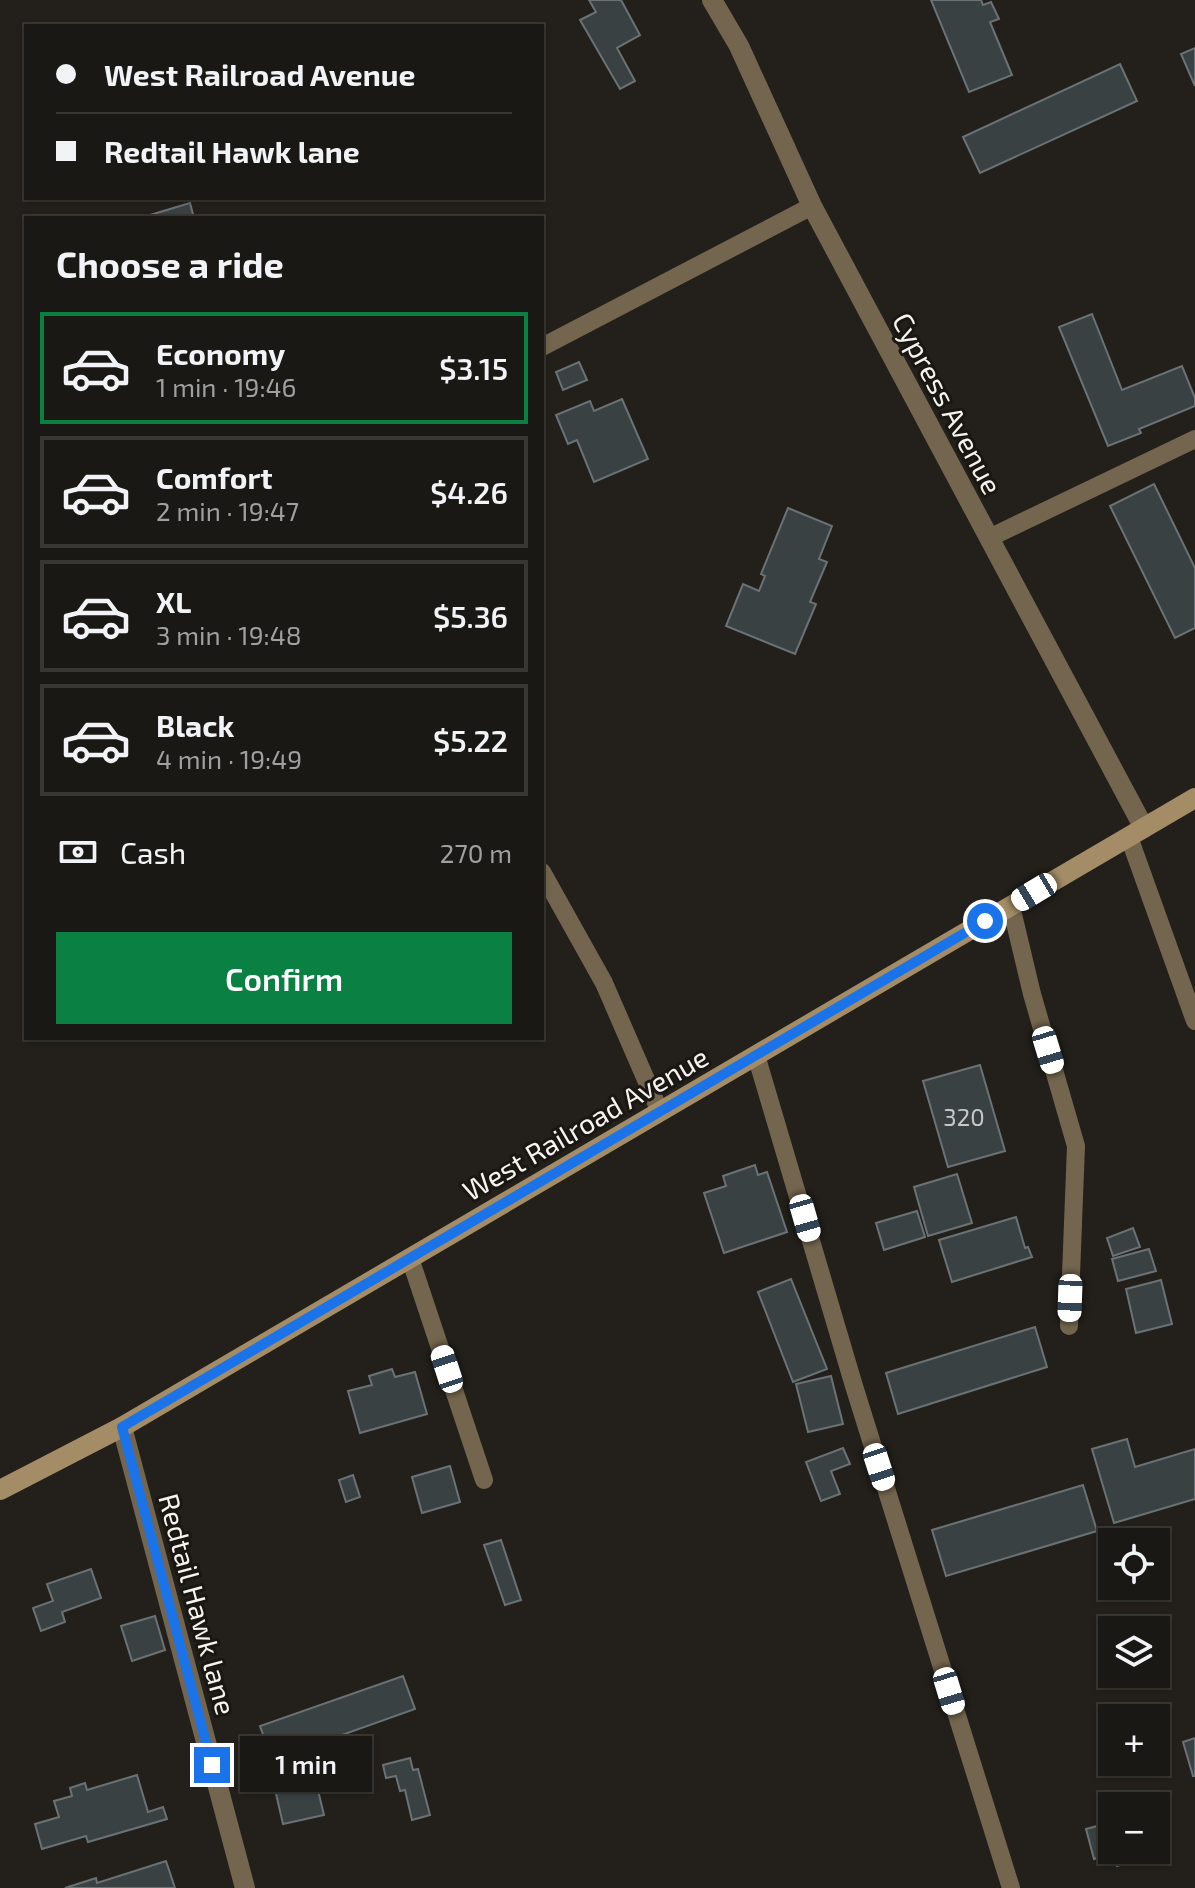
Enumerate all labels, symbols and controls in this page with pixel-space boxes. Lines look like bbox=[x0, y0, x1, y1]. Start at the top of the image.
text: West Railroad Avenue bbox=[104, 56, 415, 92]
text: Redtail Hawk lane bbox=[104, 133, 360, 169]
text: Choose a ride bbox=[56, 242, 284, 285]
street label: Cypress Avenue bbox=[886, 306, 1010, 500]
icon: car bbox=[60, 332, 132, 404]
text: Economy bbox=[156, 335, 285, 371]
text: $3.15 bbox=[439, 350, 508, 386]
text: 1 min · 19:46 bbox=[156, 371, 296, 402]
icon: car bbox=[60, 456, 132, 528]
text: Comfort bbox=[156, 459, 273, 495]
text: $4.26 bbox=[430, 474, 508, 510]
text: 2 min · 19:47 bbox=[156, 495, 299, 526]
icon: car bbox=[60, 580, 132, 652]
text: XL bbox=[156, 583, 191, 619]
text: $5.36 bbox=[433, 598, 508, 634]
text: 3 min · 19:48 bbox=[156, 619, 301, 650]
icon: car bbox=[60, 704, 132, 776]
text: Black bbox=[156, 707, 234, 743]
text: $5.22 bbox=[433, 722, 508, 758]
text: 4 min · 19:49 bbox=[156, 743, 302, 774]
icon: cash bbox=[56, 830, 100, 874]
text: Cash bbox=[120, 834, 186, 870]
text: 270 m bbox=[440, 837, 512, 868]
car bbox=[1007, 869, 1061, 915]
route start bbox=[967, 903, 1003, 939]
button: Confirm bbox=[56, 932, 512, 1024]
car bbox=[1030, 1024, 1066, 1076]
street label: West Railroad Avenue bbox=[456, 1039, 714, 1207]
house number: 320 bbox=[943, 1102, 985, 1131]
car bbox=[787, 1192, 823, 1244]
car bbox=[1057, 1274, 1083, 1322]
car bbox=[428, 1342, 466, 1396]
car bbox=[860, 1440, 898, 1494]
street label: Redtail Hawk lane bbox=[152, 1490, 244, 1718]
map controls bbox=[1098, 1528, 1170, 1864]
button: locate bbox=[1098, 1528, 1170, 1600]
button: layers bbox=[1098, 1616, 1170, 1688]
car bbox=[931, 1665, 967, 1717]
button: + bbox=[1098, 1704, 1170, 1776]
callout: 1 min bbox=[240, 1737, 372, 1793]
route end bbox=[194, 1747, 230, 1783]
text: 1 min bbox=[275, 1748, 337, 1779]
button: − bbox=[1098, 1792, 1170, 1864]

